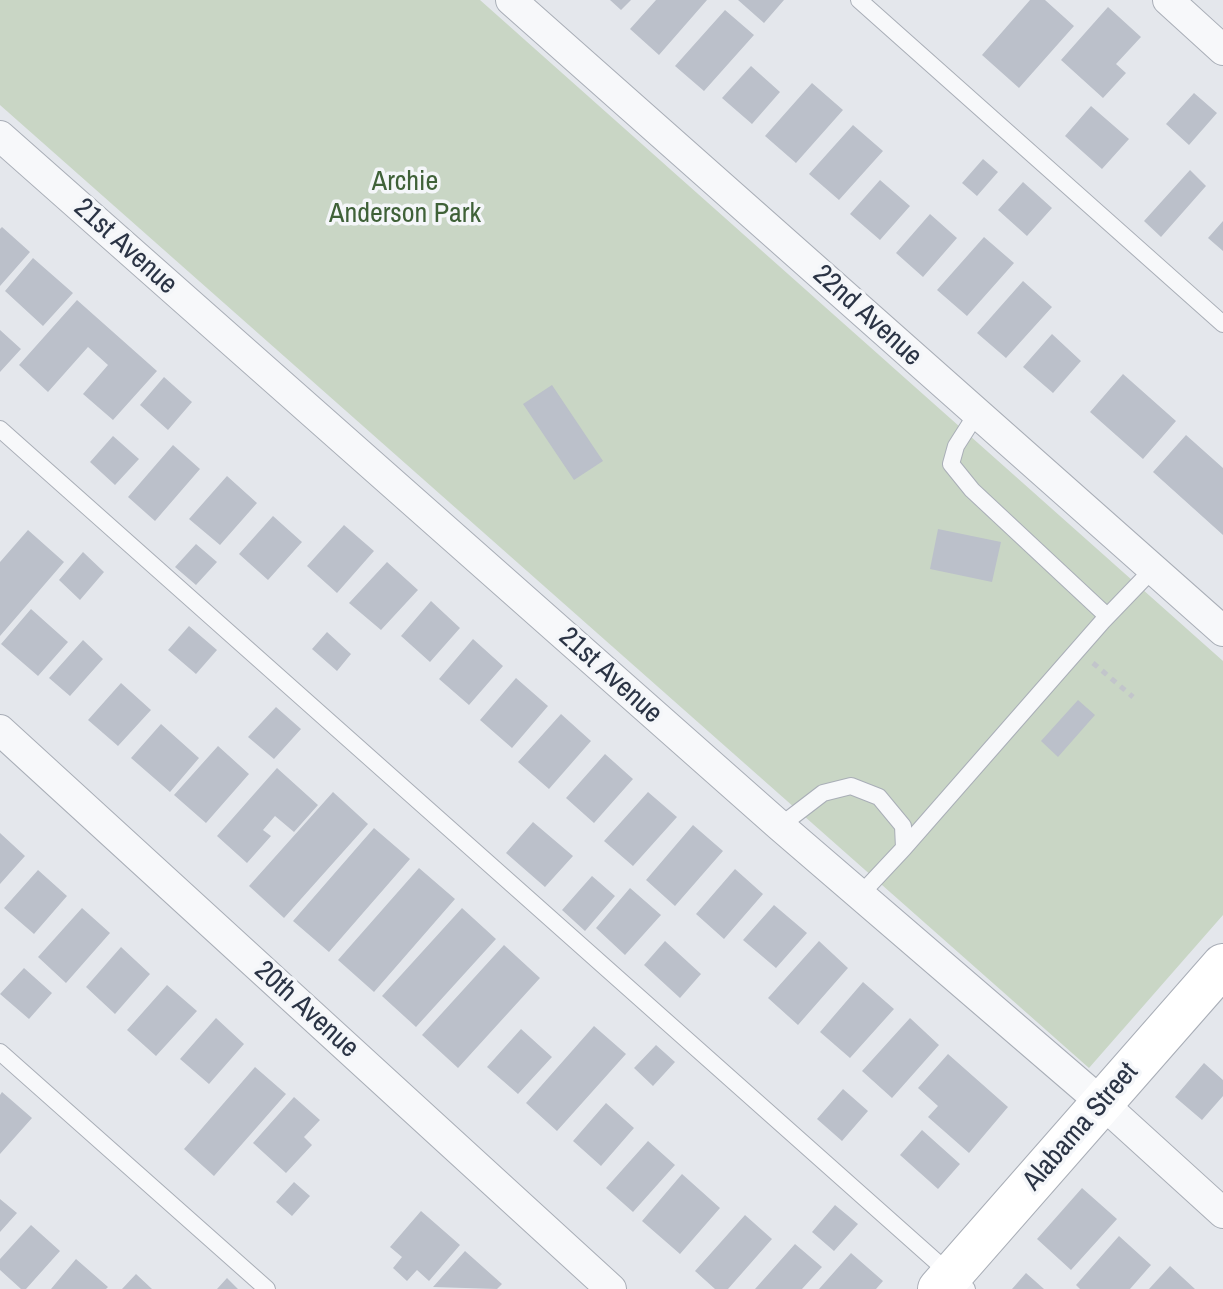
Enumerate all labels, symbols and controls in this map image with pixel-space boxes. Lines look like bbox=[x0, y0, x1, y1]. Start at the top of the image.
park label: Archie Anderson Park bbox=[329, 165, 481, 231]
street label: 21st Avenue bbox=[66, 192, 184, 302]
street label: 22nd Avenue bbox=[806, 258, 928, 374]
street label: 21st Avenue bbox=[551, 621, 669, 731]
street label: 20th Avenue bbox=[247, 955, 365, 1065]
street label: Alabama Street bbox=[1016, 1056, 1146, 1198]

